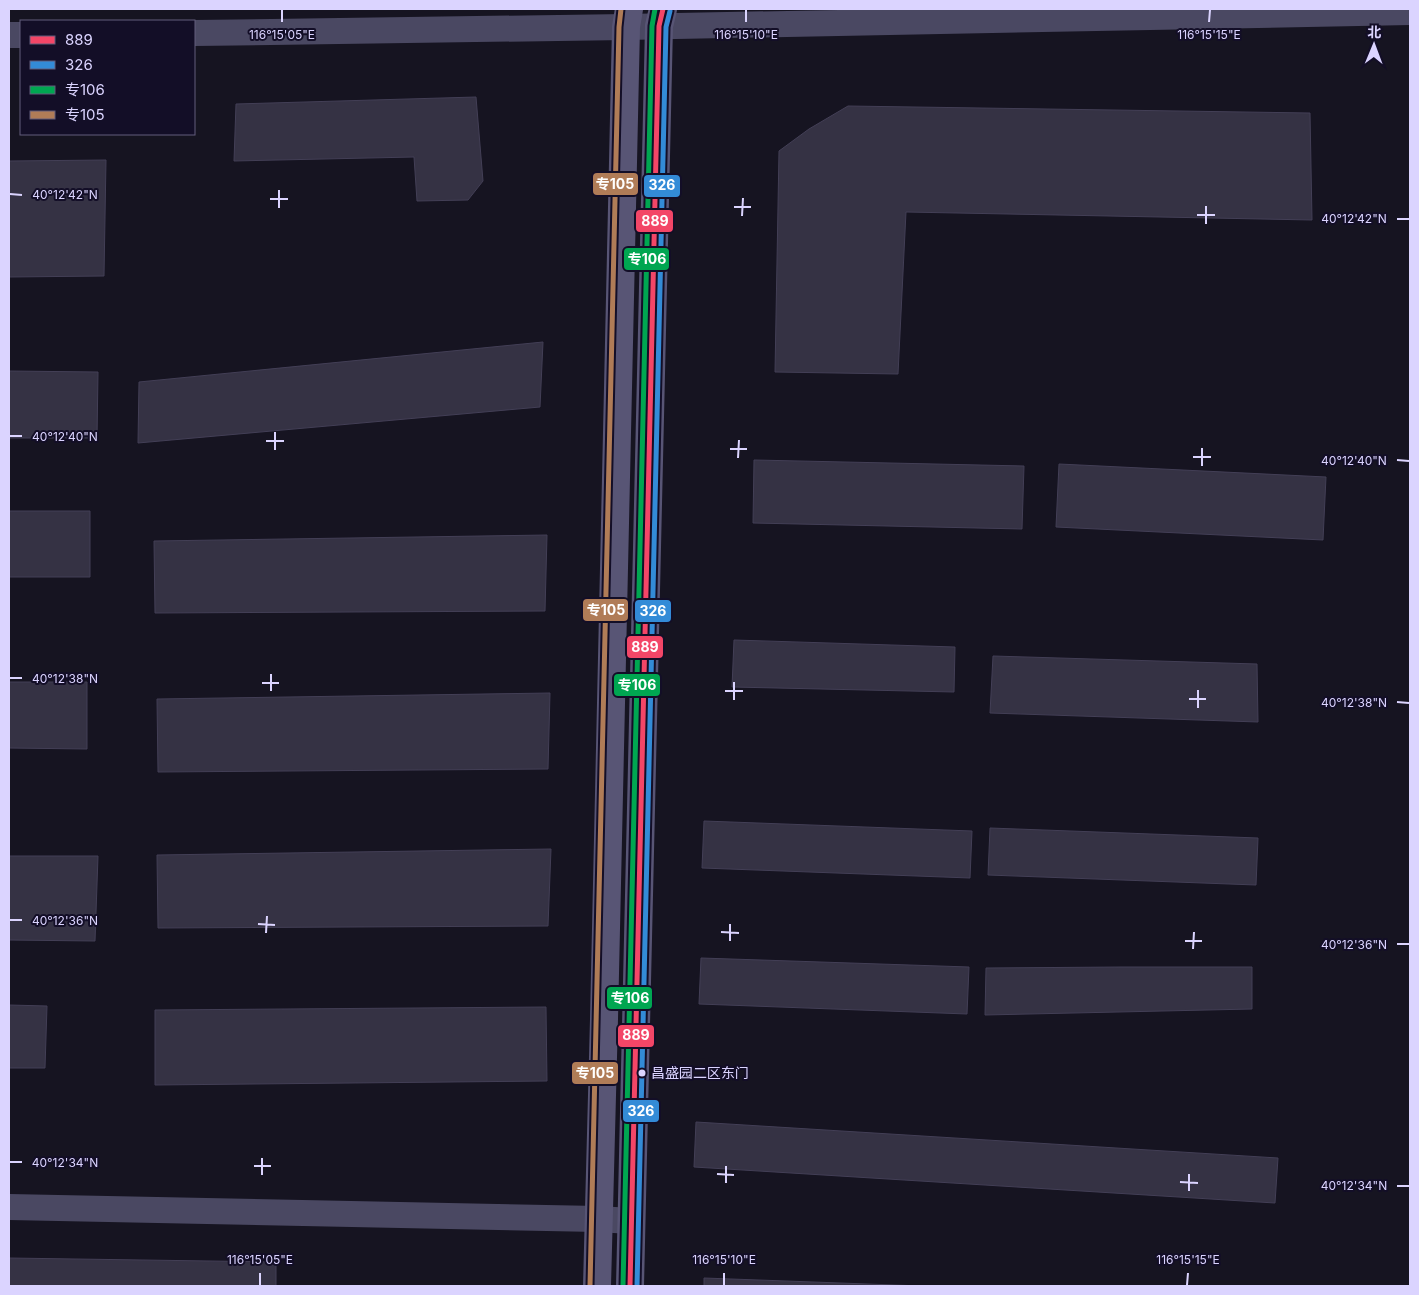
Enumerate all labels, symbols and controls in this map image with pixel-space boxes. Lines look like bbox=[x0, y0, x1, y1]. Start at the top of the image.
legend bbox=[20, 20, 195, 135]
north arrow bbox=[1349, 20, 1399, 70]
text: 北 bbox=[1367, 23, 1381, 40]
text: 116°15'05"E bbox=[249, 27, 315, 42]
text: 116°15'10"E bbox=[714, 27, 778, 42]
text: 116°15'15"E bbox=[1177, 27, 1241, 42]
text: 889 bbox=[65, 30, 93, 49]
text: 326 bbox=[65, 55, 93, 74]
text: 专106 bbox=[65, 80, 105, 99]
text: 专105 bbox=[65, 105, 105, 124]
line badge: 专105 bbox=[592, 172, 639, 196]
line badge: 326 bbox=[643, 174, 681, 198]
text: 专105 bbox=[596, 175, 634, 192]
text: 326 bbox=[649, 176, 675, 193]
text: 40°12'42"N bbox=[32, 187, 98, 202]
line badge: 889 bbox=[635, 209, 674, 233]
text: 40°12'42"N bbox=[1321, 211, 1387, 226]
text: 889 bbox=[641, 212, 669, 229]
line badge: 专106 bbox=[623, 247, 670, 271]
text: 专106 bbox=[628, 250, 666, 267]
text: 40°12'40"N bbox=[32, 429, 98, 444]
text: 40°12'40"N bbox=[1321, 453, 1387, 468]
line badge: 专105 bbox=[582, 598, 629, 622]
line badge: 326 bbox=[634, 599, 672, 623]
text: 专105 bbox=[587, 601, 625, 618]
text: 326 bbox=[640, 602, 666, 619]
line badge: 889 bbox=[626, 635, 664, 659]
text: 889 bbox=[631, 638, 659, 655]
text: 40°12'38"N bbox=[32, 671, 98, 686]
line badge: 专106 bbox=[613, 673, 661, 697]
text: 专106 bbox=[618, 676, 656, 693]
text: 40°12'38"N bbox=[1321, 695, 1387, 710]
text: 40°12'36"N bbox=[32, 913, 98, 928]
text: 40°12'36"N bbox=[1321, 937, 1387, 952]
line badge: 专106 bbox=[606, 986, 653, 1010]
text: 专106 bbox=[611, 989, 649, 1006]
line badge: 889 bbox=[617, 1024, 655, 1048]
text: 889 bbox=[622, 1026, 650, 1043]
line badge: 专105 bbox=[571, 1061, 619, 1085]
text: 专105 bbox=[576, 1064, 614, 1081]
place label: 昌盛园二区东门 bbox=[651, 1064, 749, 1081]
marker: 昌盛园二区东门 bbox=[637, 1068, 647, 1078]
line badge: 326 bbox=[622, 1099, 660, 1123]
text: 326 bbox=[628, 1102, 654, 1119]
text: 40°12'34"N bbox=[32, 1155, 98, 1170]
text: 40°12'34"N bbox=[1321, 1178, 1387, 1193]
text: 116°15'05"E bbox=[227, 1252, 293, 1267]
text: 116°15'10"E bbox=[692, 1252, 756, 1267]
text: 116°15'15"E bbox=[1156, 1252, 1220, 1267]

